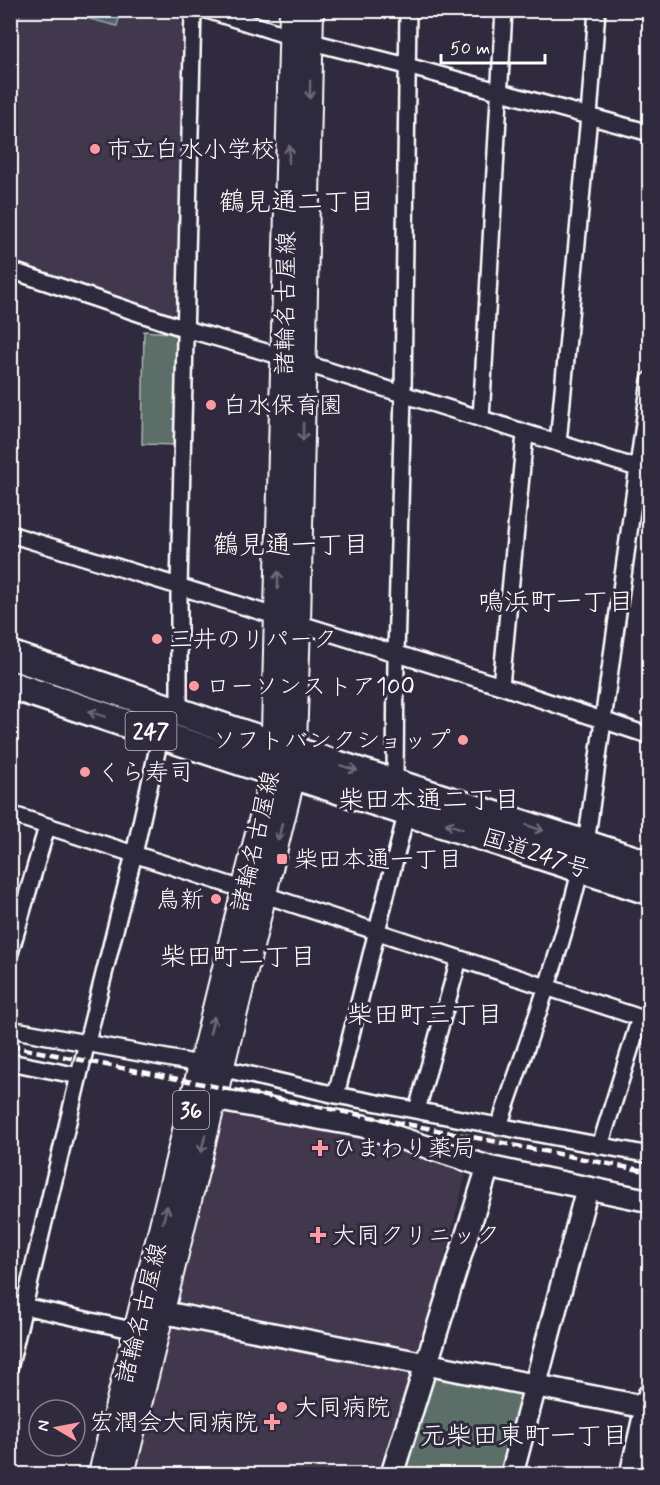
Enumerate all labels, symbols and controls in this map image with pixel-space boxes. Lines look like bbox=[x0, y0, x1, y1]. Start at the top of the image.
scale bar bbox=[441, 27, 544, 65]
text: 50 m bbox=[450, 37, 490, 61]
one-way arrow bbox=[304, 79, 316, 99]
place label: 市立白水小学校 bbox=[107, 135, 275, 166]
marker: 市立白水小学校 bbox=[88, 142, 102, 156]
one-way arrow bbox=[283, 145, 295, 165]
district label: 鶴見通二丁目 bbox=[219, 186, 375, 220]
street label: 諸輪名古屋線 bbox=[270, 231, 303, 375]
place label: 白水保育園 bbox=[223, 391, 343, 422]
marker: 白水保育園 bbox=[204, 398, 218, 412]
one-way arrow bbox=[297, 421, 308, 441]
district label: 鶴見通一丁目 bbox=[213, 529, 369, 563]
one-way arrow bbox=[272, 571, 284, 591]
district label: 鳴浜町一丁目 bbox=[478, 586, 634, 620]
place label: 三井のリパーク bbox=[169, 625, 337, 656]
marker: 三井のリパーク bbox=[150, 632, 164, 646]
place label: ローソンストア100 bbox=[206, 672, 415, 703]
marker: ローソンストア100 bbox=[187, 679, 201, 693]
one-way arrow bbox=[88, 708, 107, 719]
road number: 247 bbox=[126, 712, 176, 750]
place label: ソフトバンクショップ bbox=[212, 726, 451, 757]
marker: ソフトバンクショップ bbox=[456, 733, 470, 747]
place label: くら寿司 bbox=[97, 758, 193, 789]
one-way arrow bbox=[339, 763, 358, 774]
marker: くら寿司 bbox=[78, 765, 92, 779]
street label: 諸輪名古屋線 bbox=[225, 768, 288, 915]
district label: 柴田本通二丁目 bbox=[338, 784, 520, 818]
one-way arrow bbox=[445, 820, 464, 831]
one-way arrow bbox=[273, 822, 285, 841]
street label: 国道247号 bbox=[478, 822, 593, 886]
one-way arrow bbox=[525, 823, 544, 834]
place label: 柴田本通一丁目 bbox=[294, 845, 462, 876]
marker: 柴田本通一丁目 bbox=[275, 852, 289, 866]
place label: 鳥新 bbox=[156, 885, 204, 916]
marker: 鳥新 bbox=[209, 892, 223, 906]
district label: 柴田町二丁目 bbox=[160, 941, 316, 975]
district label: 柴田町三丁目 bbox=[347, 999, 503, 1033]
one-way arrow bbox=[206, 1015, 218, 1034]
road number: 36 bbox=[173, 1091, 209, 1129]
one-way arrow bbox=[196, 1134, 208, 1153]
place label: ひまわり薬局 bbox=[332, 1134, 476, 1165]
marker: ひまわり薬局 bbox=[313, 1141, 327, 1155]
one-way arrow bbox=[160, 1205, 172, 1224]
place label: 大同クリニック bbox=[332, 1221, 500, 1252]
marker: 大同クリニック bbox=[309, 1226, 327, 1244]
street label: 諸輪名古屋線 bbox=[110, 1240, 175, 1387]
place label: 大同病院 bbox=[294, 1393, 390, 1424]
north arrow bbox=[27, 1398, 87, 1458]
marker: 大同病院 bbox=[275, 1400, 289, 1414]
place label: 宏潤会大同病院 bbox=[90, 1408, 258, 1439]
marker: 宏潤会大同病院 bbox=[263, 1413, 281, 1431]
text: N bbox=[32, 1419, 55, 1433]
district label: 元柴田東町一丁目 bbox=[420, 1420, 628, 1454]

